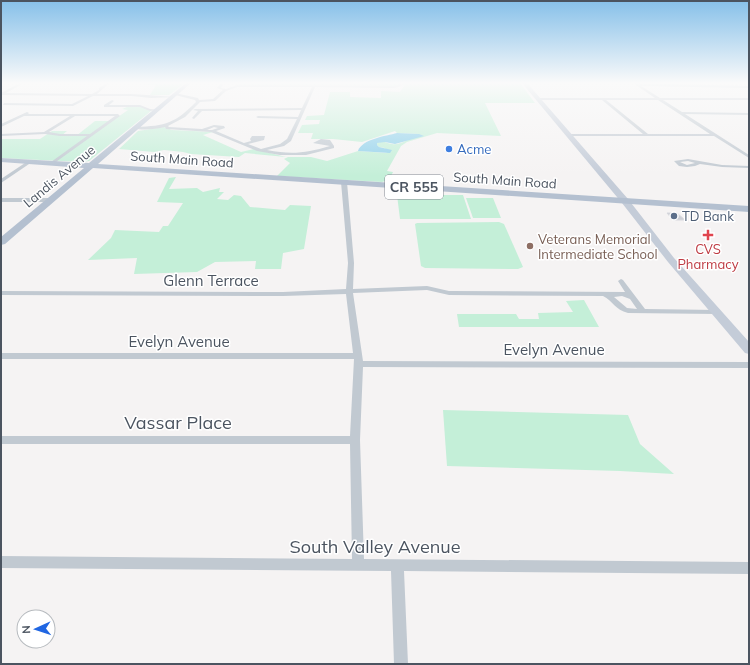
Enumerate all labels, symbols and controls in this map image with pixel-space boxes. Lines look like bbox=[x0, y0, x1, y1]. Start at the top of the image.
street label: Landis Avenue bbox=[20, 141, 98, 211]
place label: Acme bbox=[457, 141, 491, 157]
marker: Acme bbox=[444, 144, 454, 154]
street label: South Main Road bbox=[130, 147, 234, 171]
street label: South Main Road bbox=[453, 168, 557, 192]
road number: CR 555 bbox=[385, 175, 443, 199]
place label: TD Bank bbox=[682, 208, 734, 224]
marker: TD Bank bbox=[669, 211, 679, 221]
marker: CVS Pharmacy bbox=[703, 230, 713, 240]
place label: Veterans Memorial Intermediate School bbox=[538, 231, 657, 262]
marker: Veterans Memorial Intermediate School bbox=[525, 241, 535, 251]
place label: CVS Pharmacy bbox=[677, 241, 739, 272]
street label: Glenn Terrace bbox=[163, 271, 259, 290]
street label: Evelyn Avenue bbox=[128, 332, 230, 351]
street label: Evelyn Avenue bbox=[503, 340, 605, 359]
street label: Vassar Place bbox=[124, 411, 232, 434]
street label: South Valley Avenue bbox=[290, 535, 460, 558]
north arrow bbox=[16, 609, 56, 649]
text: N bbox=[19, 625, 33, 634]

